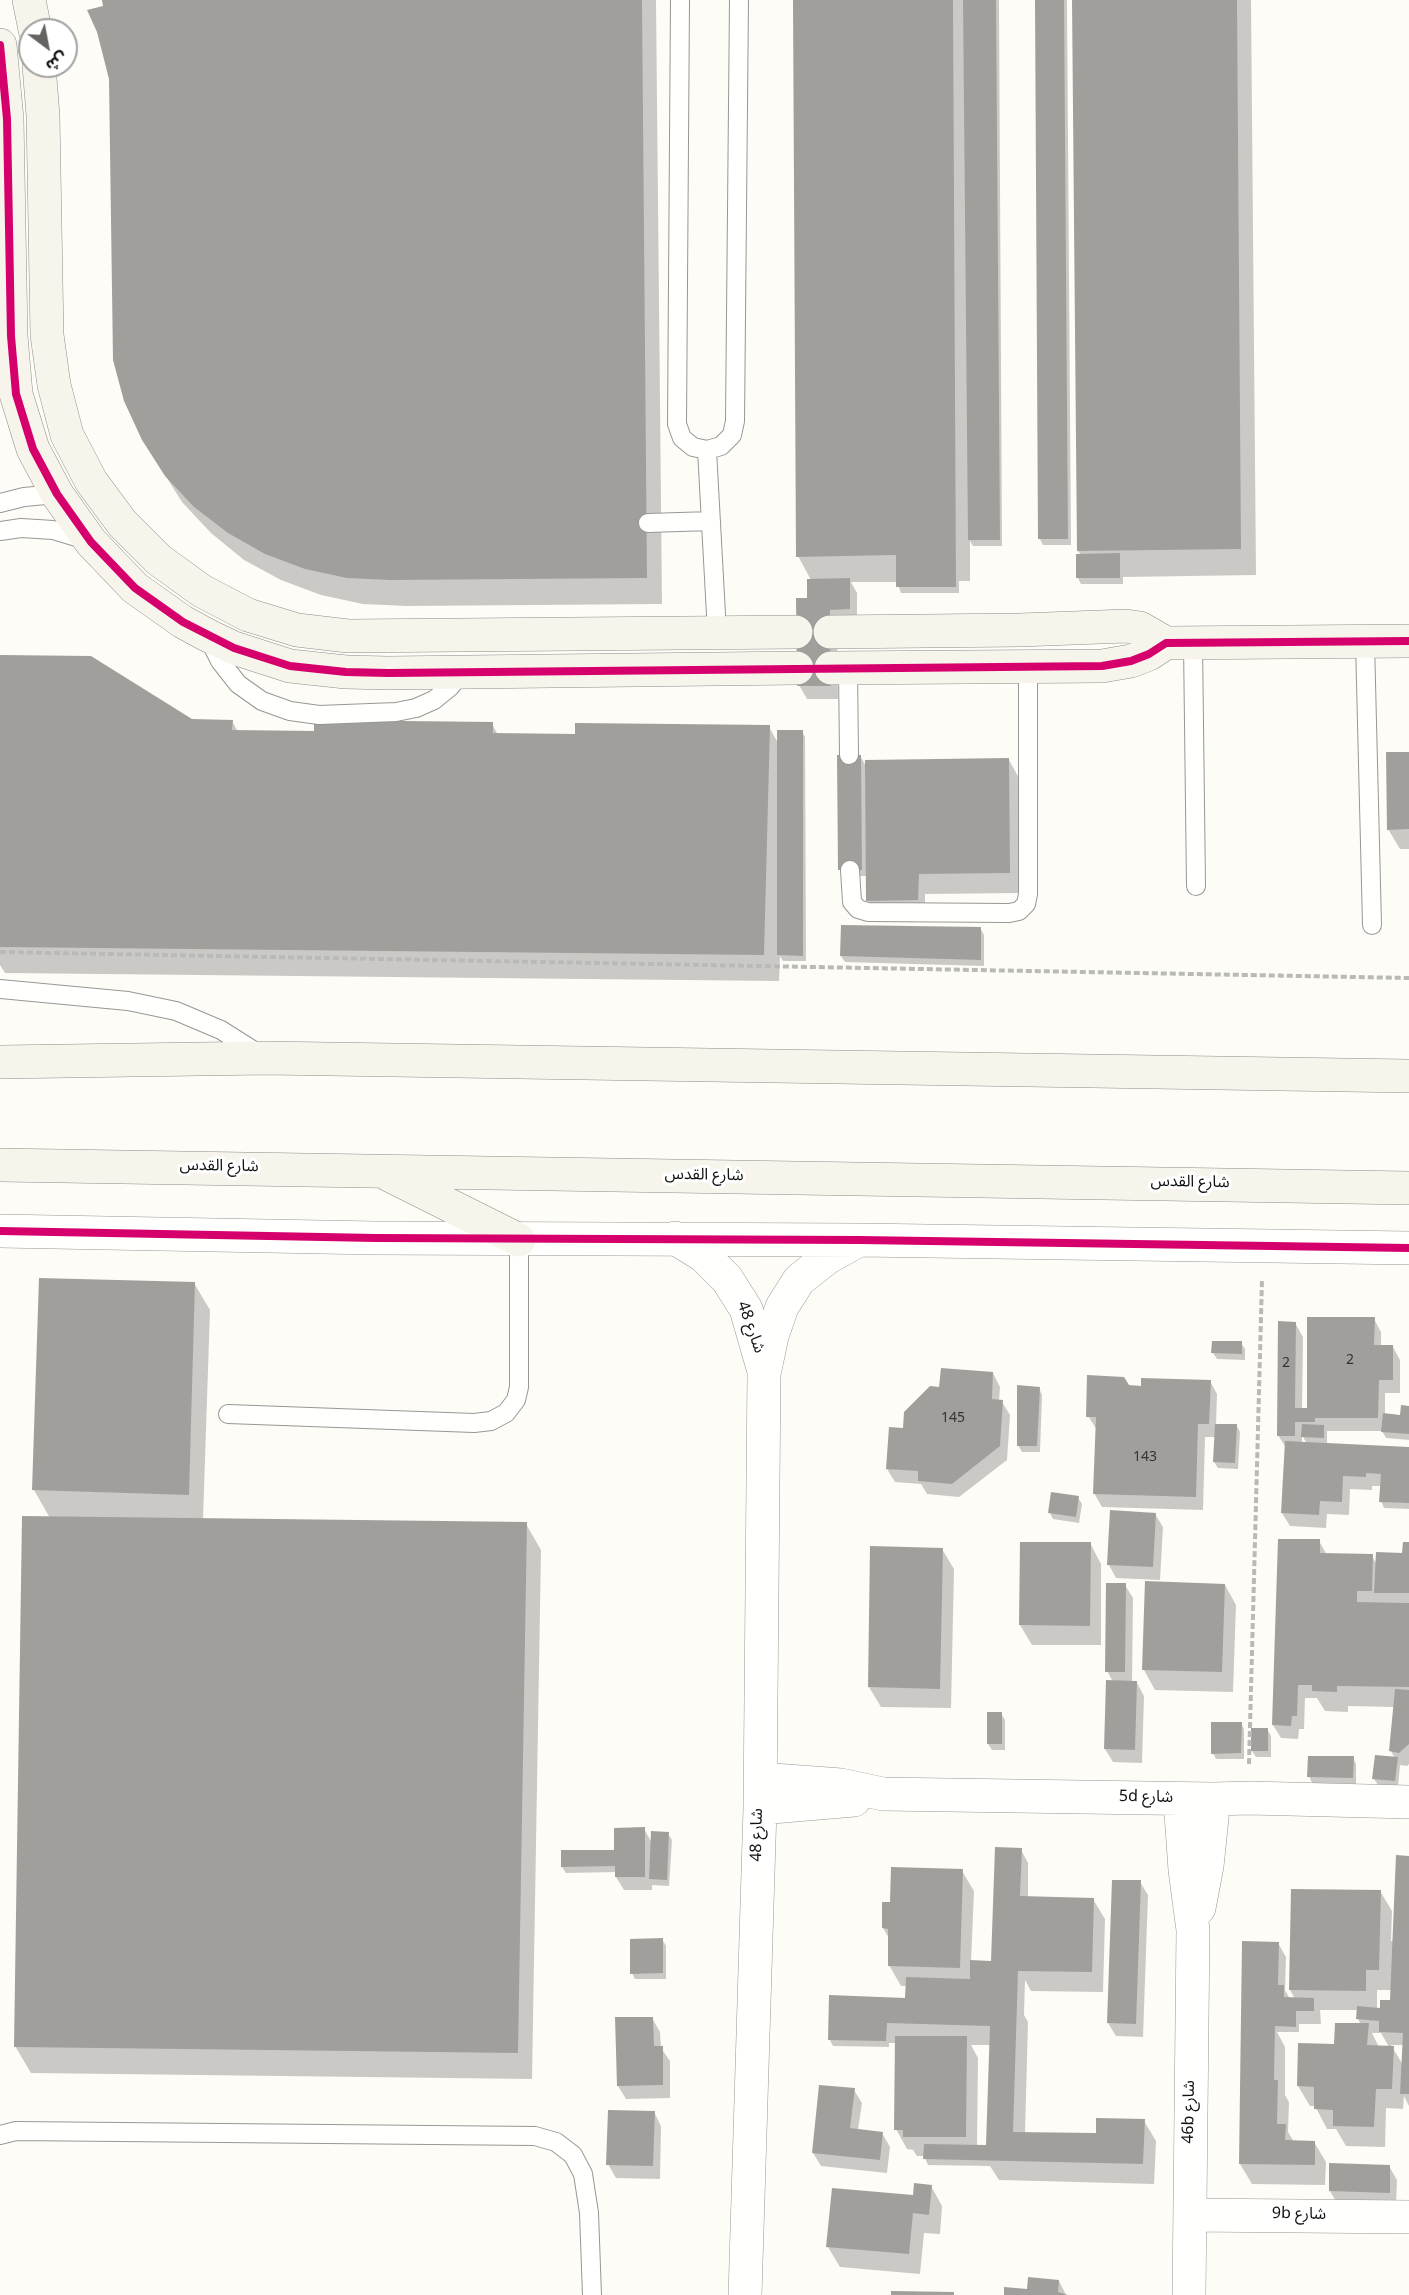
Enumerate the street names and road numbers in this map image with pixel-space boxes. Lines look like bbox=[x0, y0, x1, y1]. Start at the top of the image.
street label: شارع القدس bbox=[179, 1158, 259, 1178]
street label: شارع القدس bbox=[664, 1167, 744, 1187]
street label: شارع القدس bbox=[1150, 1174, 1230, 1194]
street label: شارع 48 bbox=[731, 1300, 767, 1356]
street label: 5d شارع bbox=[1119, 1789, 1173, 1809]
street label: شارع 48 bbox=[749, 1808, 769, 1862]
street label: 46b شارع bbox=[1181, 2080, 1201, 2144]
street label: 9b شارع bbox=[1272, 2206, 1326, 2226]

